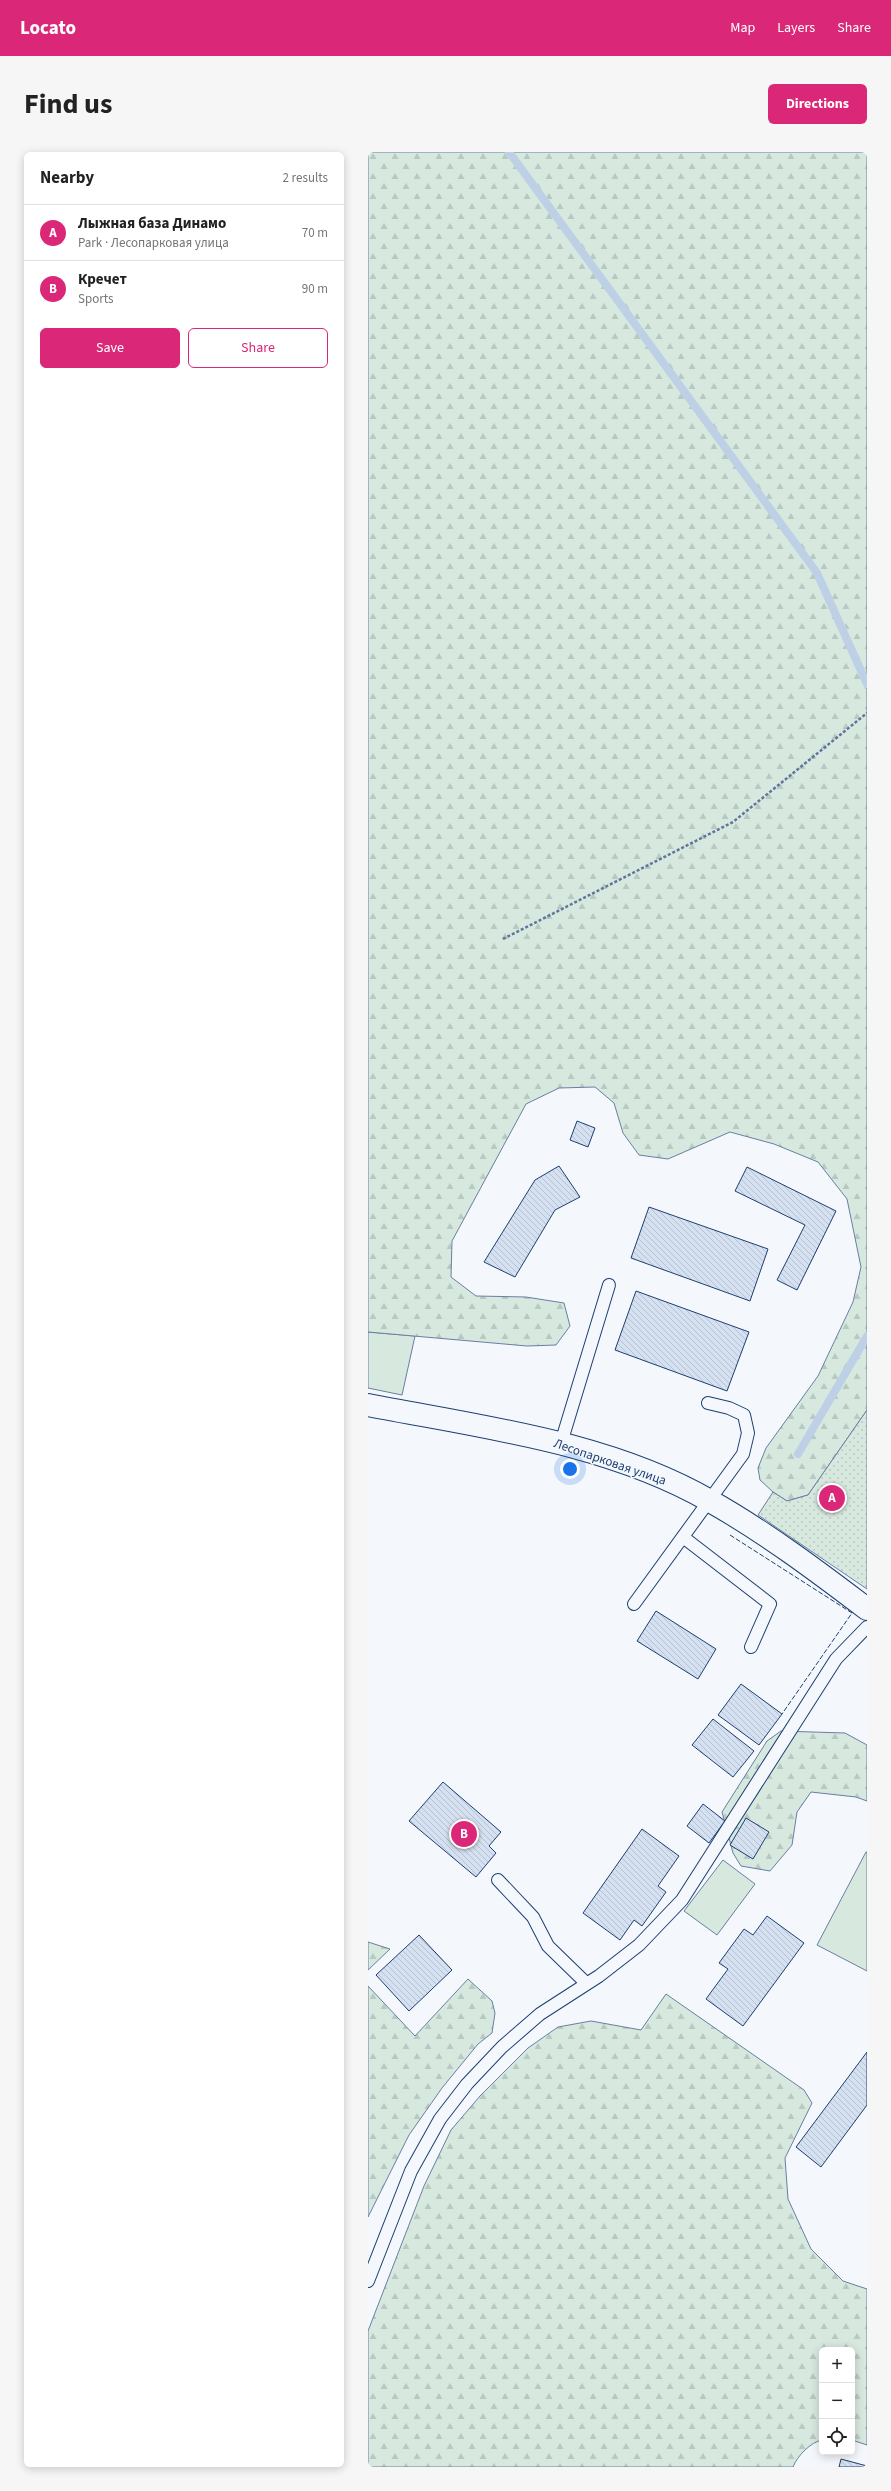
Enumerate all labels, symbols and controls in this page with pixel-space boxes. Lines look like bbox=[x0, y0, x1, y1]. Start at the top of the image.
text: Locato bbox=[20, 15, 76, 42]
text: Map bbox=[730, 18, 755, 38]
text: Layers bbox=[777, 18, 815, 38]
text: Share bbox=[837, 18, 871, 38]
text: Find us bbox=[24, 84, 112, 124]
button: Directions bbox=[768, 84, 867, 124]
text: Nearby bbox=[40, 166, 94, 190]
text: 2 results bbox=[283, 169, 328, 187]
text: Лыжная база Динамо bbox=[78, 213, 226, 234]
text: A bbox=[49, 224, 57, 242]
text: 70 m bbox=[302, 224, 328, 242]
text: Park · Лесопарковая улица bbox=[78, 234, 229, 252]
text: Кречет bbox=[78, 269, 127, 290]
text: B bbox=[49, 280, 57, 298]
text: 90 m bbox=[302, 280, 328, 298]
text: Sports bbox=[78, 290, 113, 308]
button: Save bbox=[40, 328, 180, 368]
button: Share bbox=[188, 328, 328, 368]
street label: Лесопарковая улица bbox=[551, 1434, 669, 1490]
your location bbox=[560, 1459, 580, 1479]
pin: A bbox=[819, 1483, 845, 1513]
pin: B bbox=[451, 1819, 477, 1849]
map controls bbox=[819, 2347, 855, 2455]
button: + bbox=[819, 2347, 855, 2383]
button: − bbox=[819, 2383, 855, 2419]
button: locate bbox=[819, 2419, 855, 2455]

